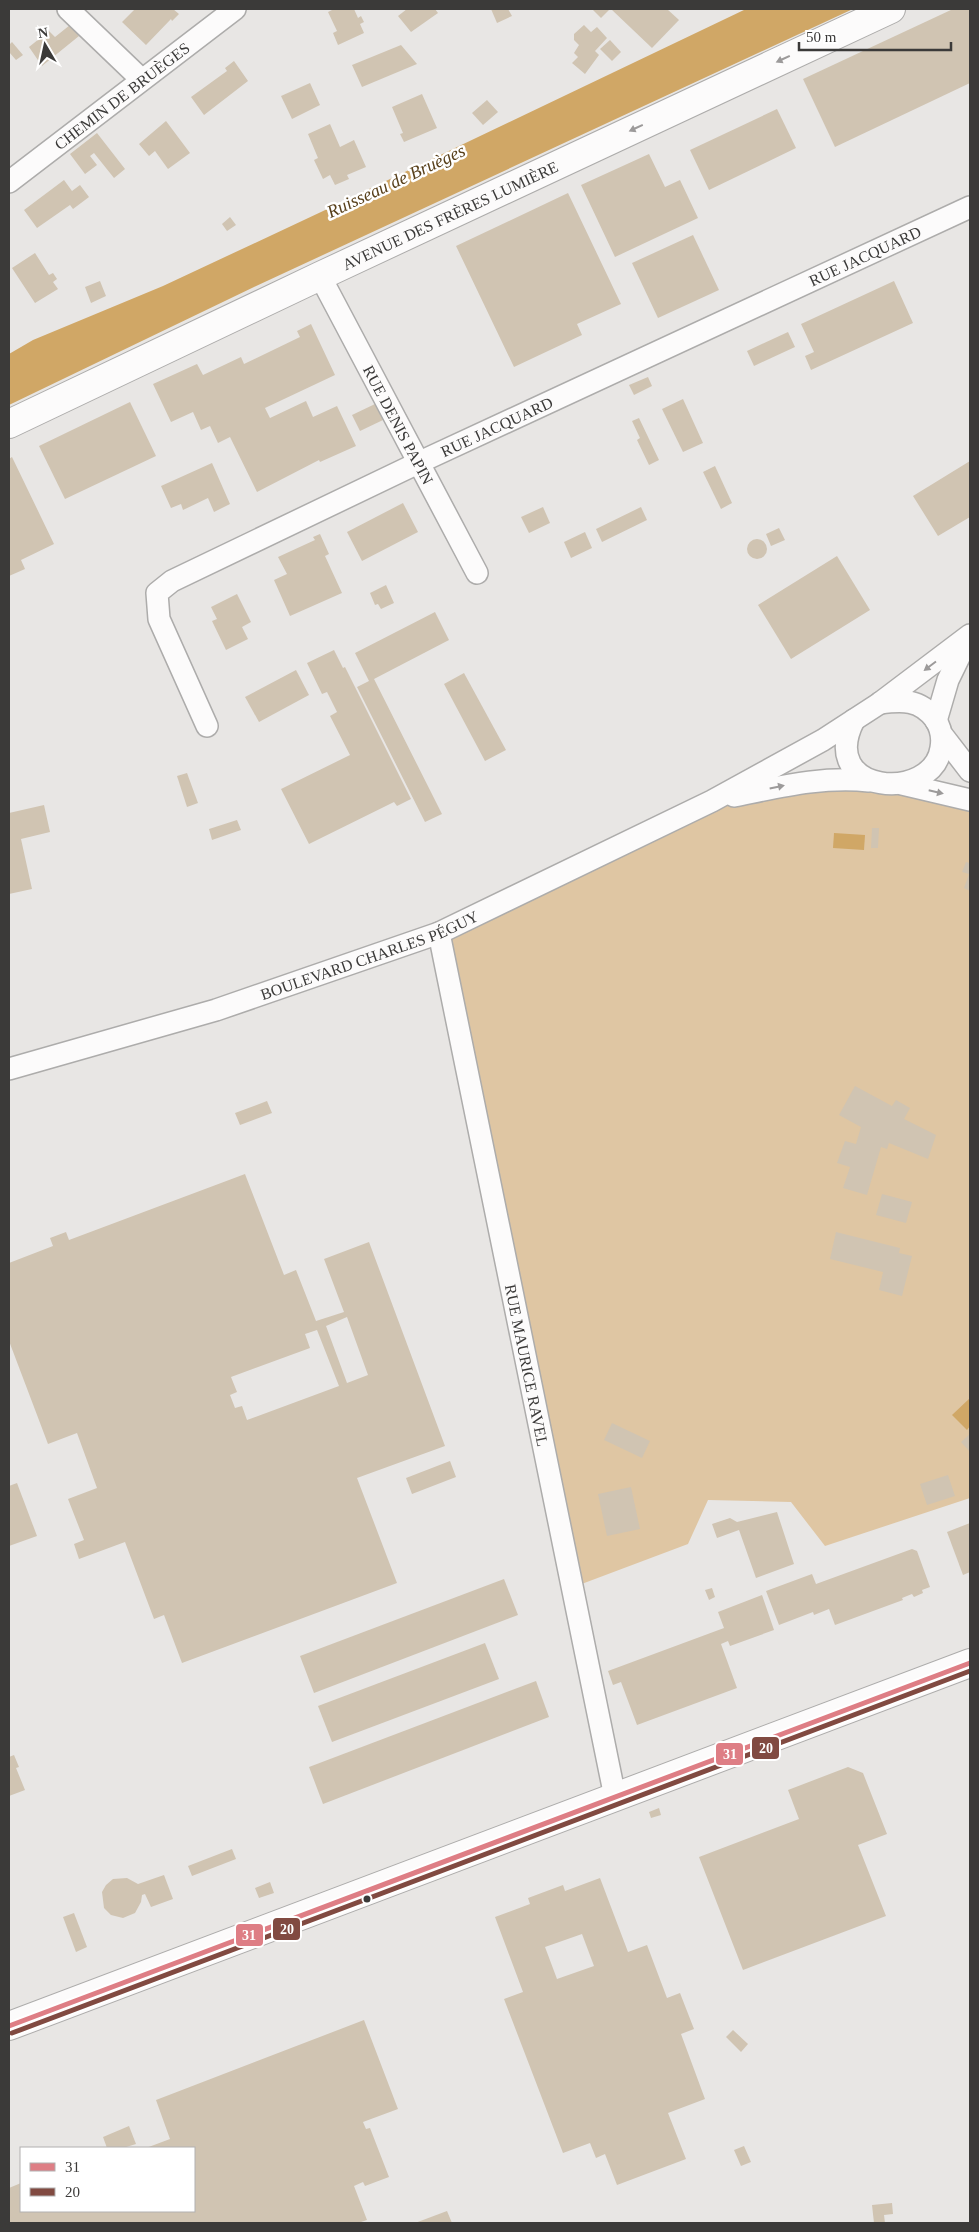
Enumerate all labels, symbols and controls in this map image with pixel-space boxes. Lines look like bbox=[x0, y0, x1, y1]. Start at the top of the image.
north arrow bbox=[20, 20, 70, 70]
scale bar bbox=[799, 20, 952, 52]
text: N bbox=[37, 24, 49, 41]
text: 50 m bbox=[806, 29, 837, 45]
street label: CHEMIN DE BRUÈGES bbox=[51, 39, 193, 153]
one-way arrow bbox=[776, 55, 791, 63]
one-way arrow bbox=[629, 124, 643, 132]
water label: Ruisseau de Bruèges bbox=[323, 140, 468, 222]
street label: AVENUE DES FRÈRES LUMIÈRE bbox=[340, 158, 561, 273]
street label: RUE JACQUARD bbox=[806, 223, 924, 289]
street label: RUE DENIS PAPIN bbox=[360, 362, 437, 487]
street label: RUE JACQUARD bbox=[438, 394, 555, 460]
one-way arrow bbox=[924, 660, 937, 671]
one-way arrow bbox=[769, 783, 785, 791]
one-way arrow bbox=[928, 788, 943, 796]
street label: BOULEVARD CHARLES PÉGUY bbox=[258, 907, 481, 1003]
street label: RUE MAURICE RAVEL bbox=[502, 1283, 551, 1448]
line badge: 20 bbox=[751, 1736, 780, 1760]
text: 20 bbox=[759, 1741, 773, 1756]
line badge: 31 bbox=[715, 1742, 744, 1766]
text: 31 bbox=[723, 1747, 737, 1762]
unlabelled marker bbox=[362, 1894, 372, 1904]
line badge: 20 bbox=[272, 1917, 301, 1941]
text: 20 bbox=[280, 1922, 294, 1937]
line badge: 31 bbox=[235, 1923, 264, 1947]
text: 31 bbox=[242, 1928, 256, 1943]
legend bbox=[20, 2147, 195, 2212]
text: 31 bbox=[65, 2159, 80, 2175]
text: 20 bbox=[65, 2184, 80, 2200]

